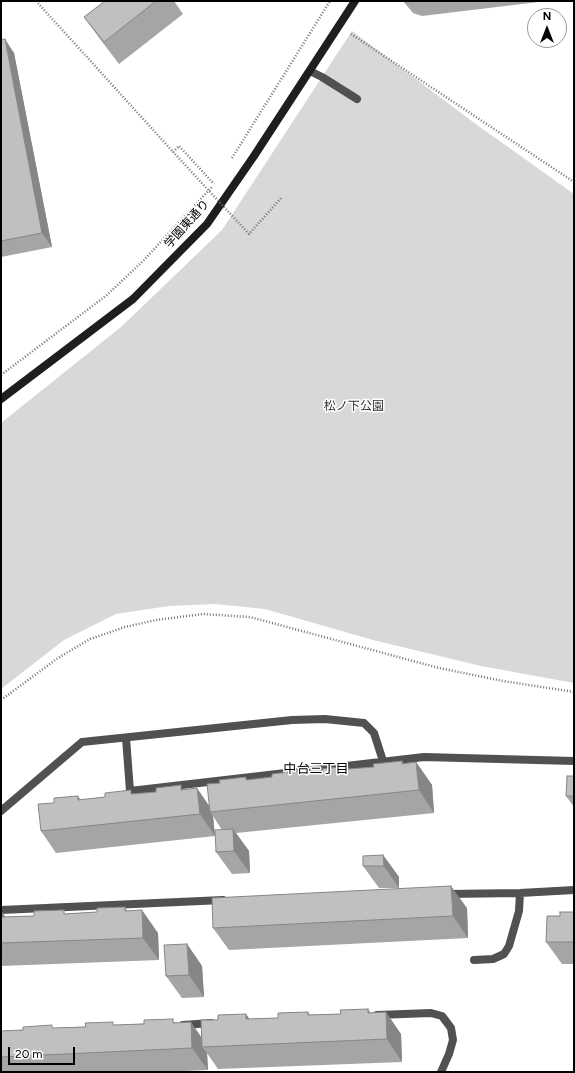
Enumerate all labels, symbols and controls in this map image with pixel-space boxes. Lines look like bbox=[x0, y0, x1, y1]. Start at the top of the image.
north arrow bbox=[527, 8, 567, 48]
text: N bbox=[543, 10, 551, 23]
street label: 学園東通り bbox=[162, 197, 212, 251]
park label: 松ノ下公園 bbox=[324, 399, 384, 413]
district label: 中台三丁目 bbox=[284, 761, 348, 777]
scale bar bbox=[10, 1039, 77, 1065]
text: 20 m bbox=[15, 1047, 43, 1061]

